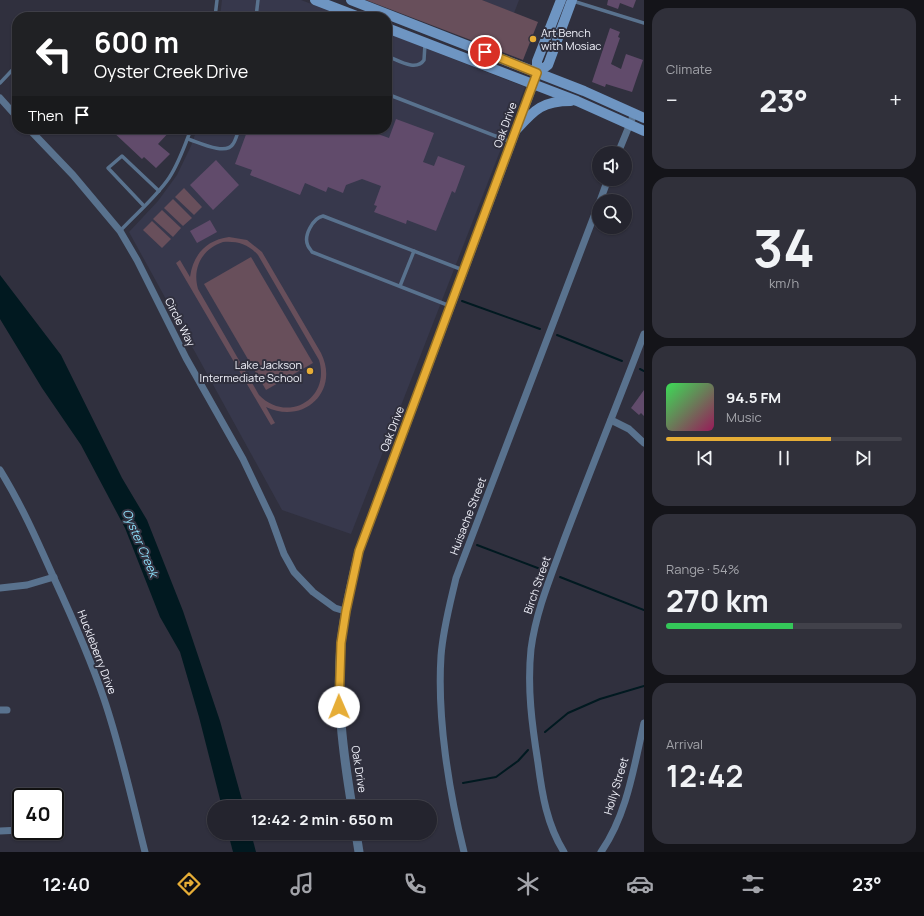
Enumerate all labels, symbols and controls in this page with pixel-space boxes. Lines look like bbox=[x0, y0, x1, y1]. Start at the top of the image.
text: 600 m bbox=[94, 23, 179, 61]
place label: Art Bench with Mosiac bbox=[541, 25, 601, 53]
icon: left bbox=[28, 28, 80, 80]
marker: Art Bench with Mosiac bbox=[528, 34, 538, 44]
pin bbox=[468, 35, 502, 69]
icon: arrive bbox=[474, 41, 496, 63]
text: Oyster Creek Drive bbox=[94, 59, 248, 83]
text: Climate bbox=[666, 60, 712, 78]
text: 23° bbox=[759, 80, 808, 121]
text: − bbox=[666, 85, 678, 115]
text: + bbox=[889, 85, 902, 115]
street label: Oak Drive bbox=[489, 99, 520, 150]
icon: arrive bbox=[71, 104, 93, 126]
text: Then bbox=[28, 105, 63, 126]
map controls bbox=[592, 146, 632, 234]
button: sound bbox=[592, 146, 632, 186]
button: search bbox=[592, 194, 632, 234]
text: 34 bbox=[753, 212, 815, 283]
text: km/h bbox=[769, 274, 799, 292]
street label: Circle Way bbox=[162, 295, 199, 349]
place label: Lake Jackson Intermediate School bbox=[200, 357, 302, 385]
marker: Lake Jackson Intermediate School bbox=[305, 366, 315, 376]
text: 94.5 FM bbox=[726, 387, 781, 408]
street label: Oak Drive bbox=[376, 403, 407, 454]
text: Music bbox=[726, 408, 762, 426]
icon: previous bbox=[694, 447, 716, 469]
icon: pause bbox=[773, 447, 795, 469]
icon: next bbox=[852, 447, 874, 469]
street label: Huisache Street bbox=[446, 475, 489, 557]
water label: Oyster Creek bbox=[118, 506, 163, 581]
street label: Birch Street bbox=[520, 554, 553, 616]
text: Range · 54% bbox=[666, 560, 739, 578]
text: 270 km bbox=[666, 580, 769, 621]
street label: Huckleberry Drive bbox=[74, 608, 121, 697]
position arrow bbox=[318, 686, 360, 728]
text: Arrival bbox=[666, 735, 703, 753]
street label: Oak Drive bbox=[348, 744, 371, 794]
street label: Holly Street bbox=[600, 755, 631, 816]
text: 12:42 bbox=[666, 755, 743, 796]
speed limit sign: 40 bbox=[12, 788, 64, 840]
text: 12:42 · 2 min · 650 m bbox=[251, 809, 393, 830]
icon: directions bbox=[175, 870, 203, 898]
icon: music bbox=[288, 870, 316, 898]
icon: phone bbox=[401, 870, 429, 898]
icon: climate bbox=[514, 870, 542, 898]
icon: car bbox=[626, 870, 654, 898]
icon: filters bbox=[739, 870, 767, 898]
text: 12:40 bbox=[42, 872, 90, 896]
text: 23° bbox=[852, 872, 882, 896]

